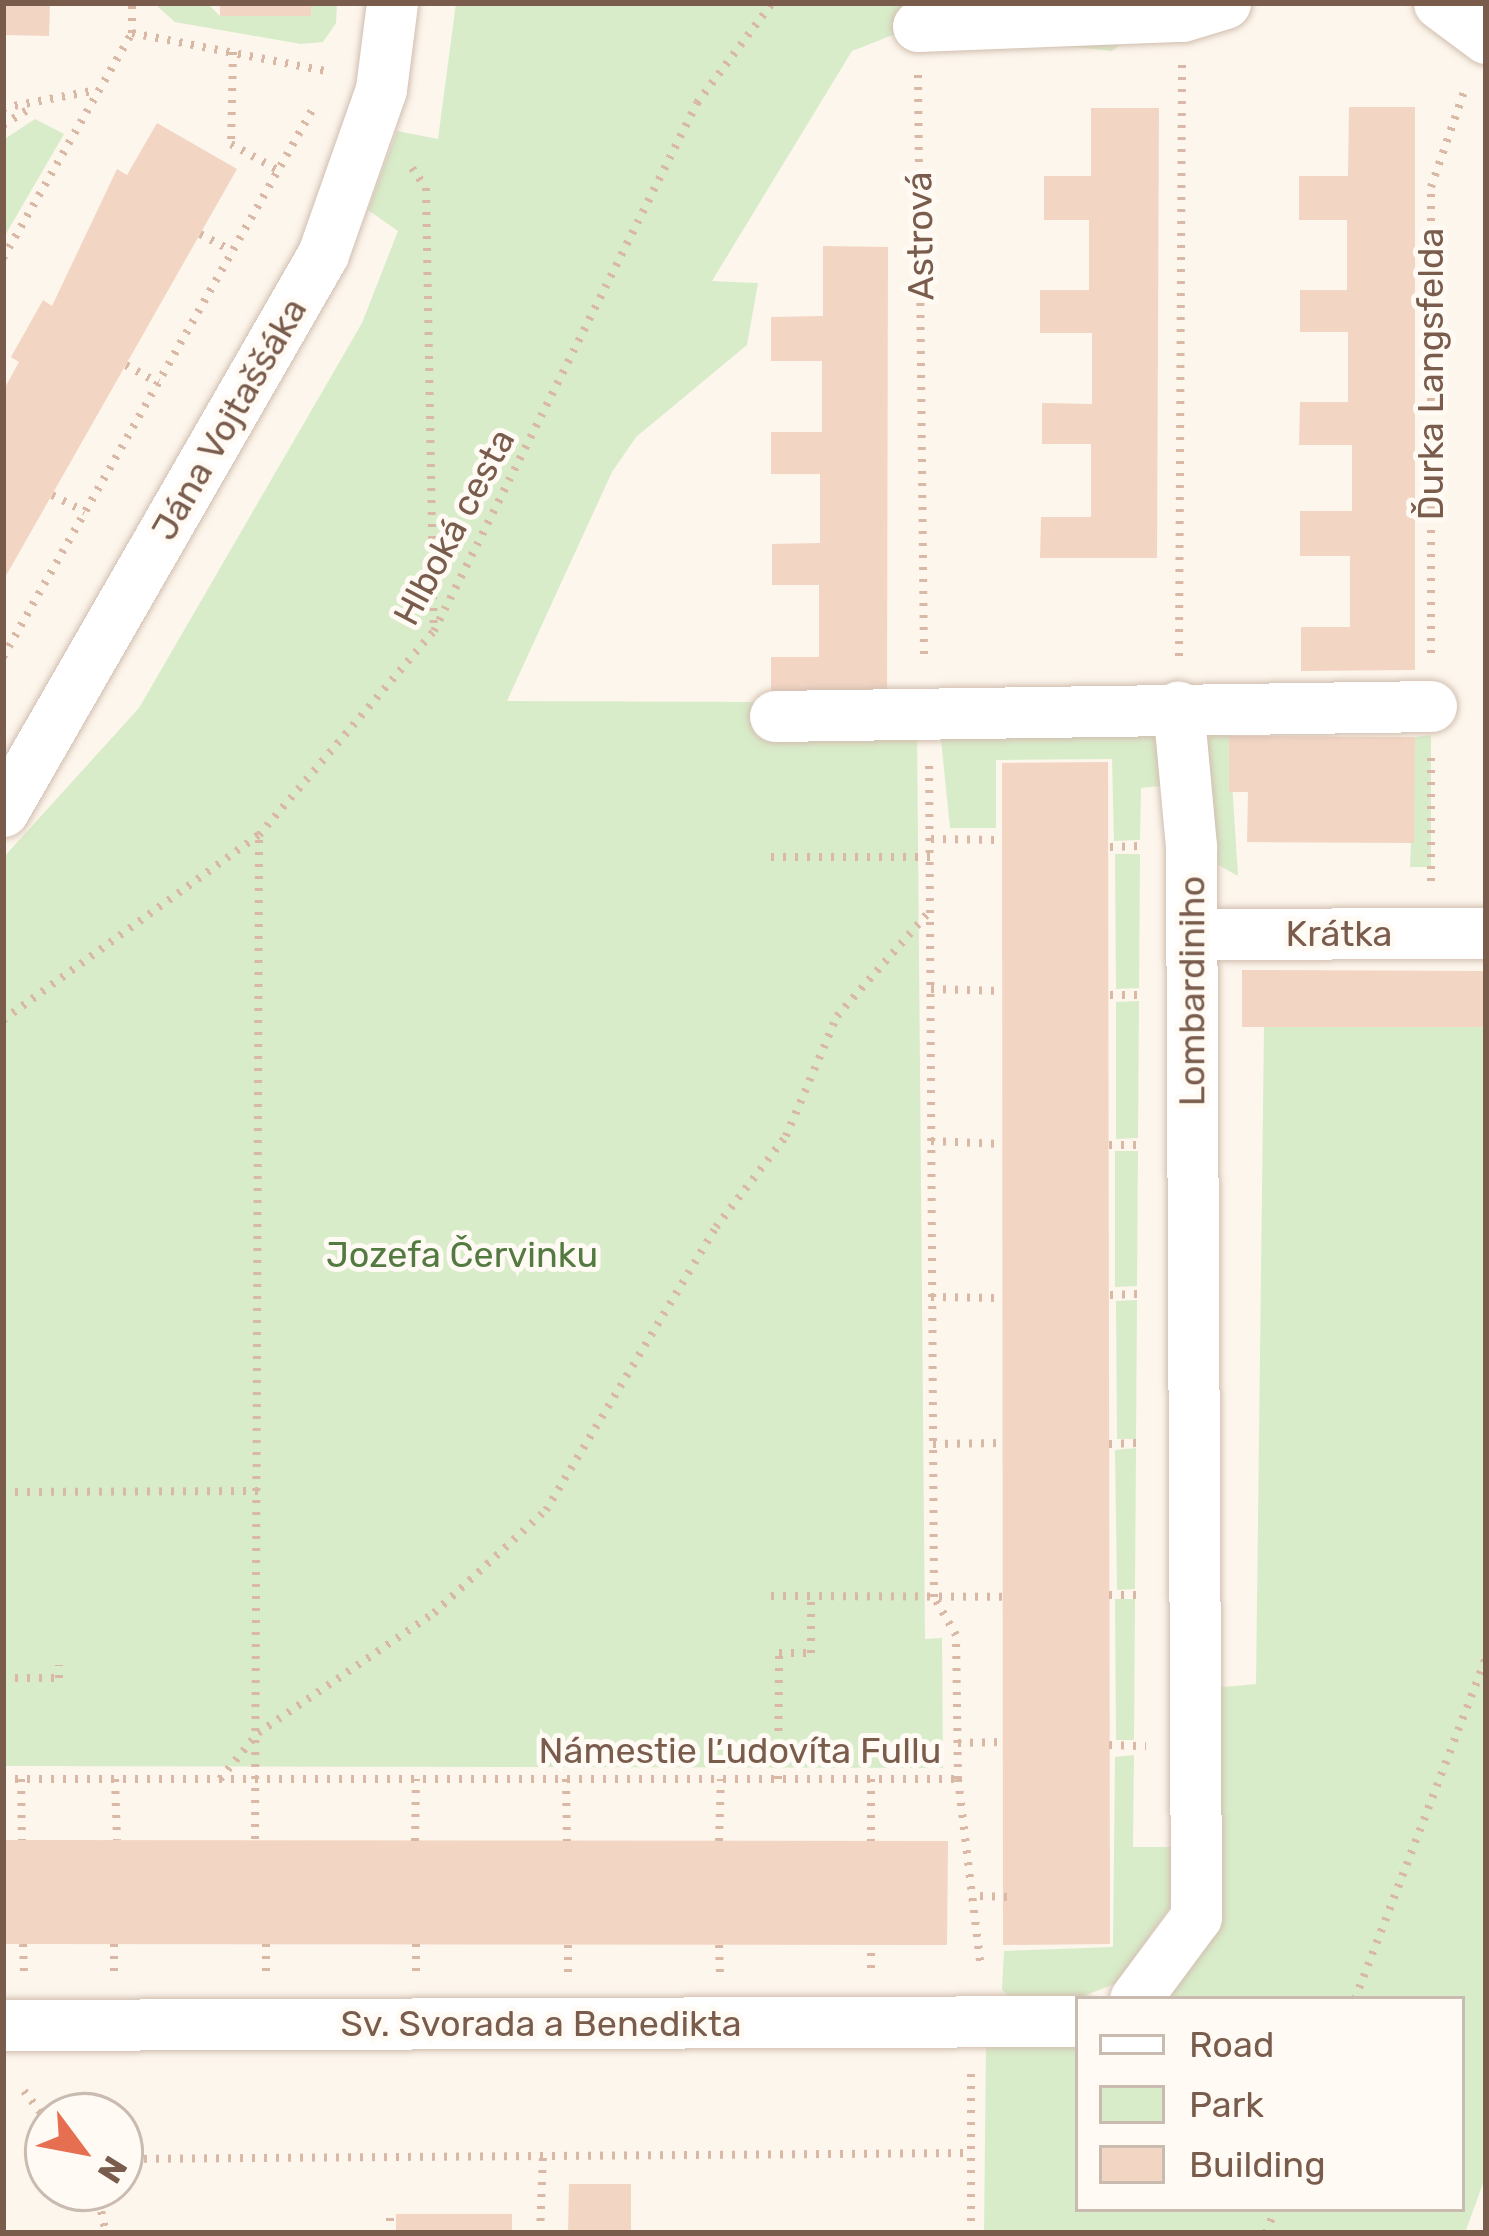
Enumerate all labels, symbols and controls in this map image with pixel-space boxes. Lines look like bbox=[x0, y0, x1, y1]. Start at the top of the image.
street label: Astrová bbox=[897, 171, 943, 301]
street label: Ďurka Langsfelda bbox=[1409, 228, 1453, 520]
street label: Jána Vojtaššáka bbox=[142, 290, 316, 548]
street label: Hlboká cesta bbox=[384, 422, 524, 632]
street label: Lombardiniho bbox=[1170, 876, 1214, 1106]
street label: Krátka bbox=[1286, 912, 1392, 956]
park label: Jozefa Červinku bbox=[326, 1233, 598, 1277]
street label: Námestie Ľudovíta Fullu bbox=[539, 1729, 941, 1773]
legend bbox=[1075, 1996, 1465, 2212]
street label: Sv. Svorada a Benedikta bbox=[340, 2002, 742, 2046]
text: Road bbox=[1189, 2023, 1274, 2066]
text: Park bbox=[1189, 2083, 1264, 2126]
north arrow bbox=[24, 2092, 144, 2212]
text: Building bbox=[1189, 2143, 1326, 2186]
text: N bbox=[90, 2149, 135, 2190]

